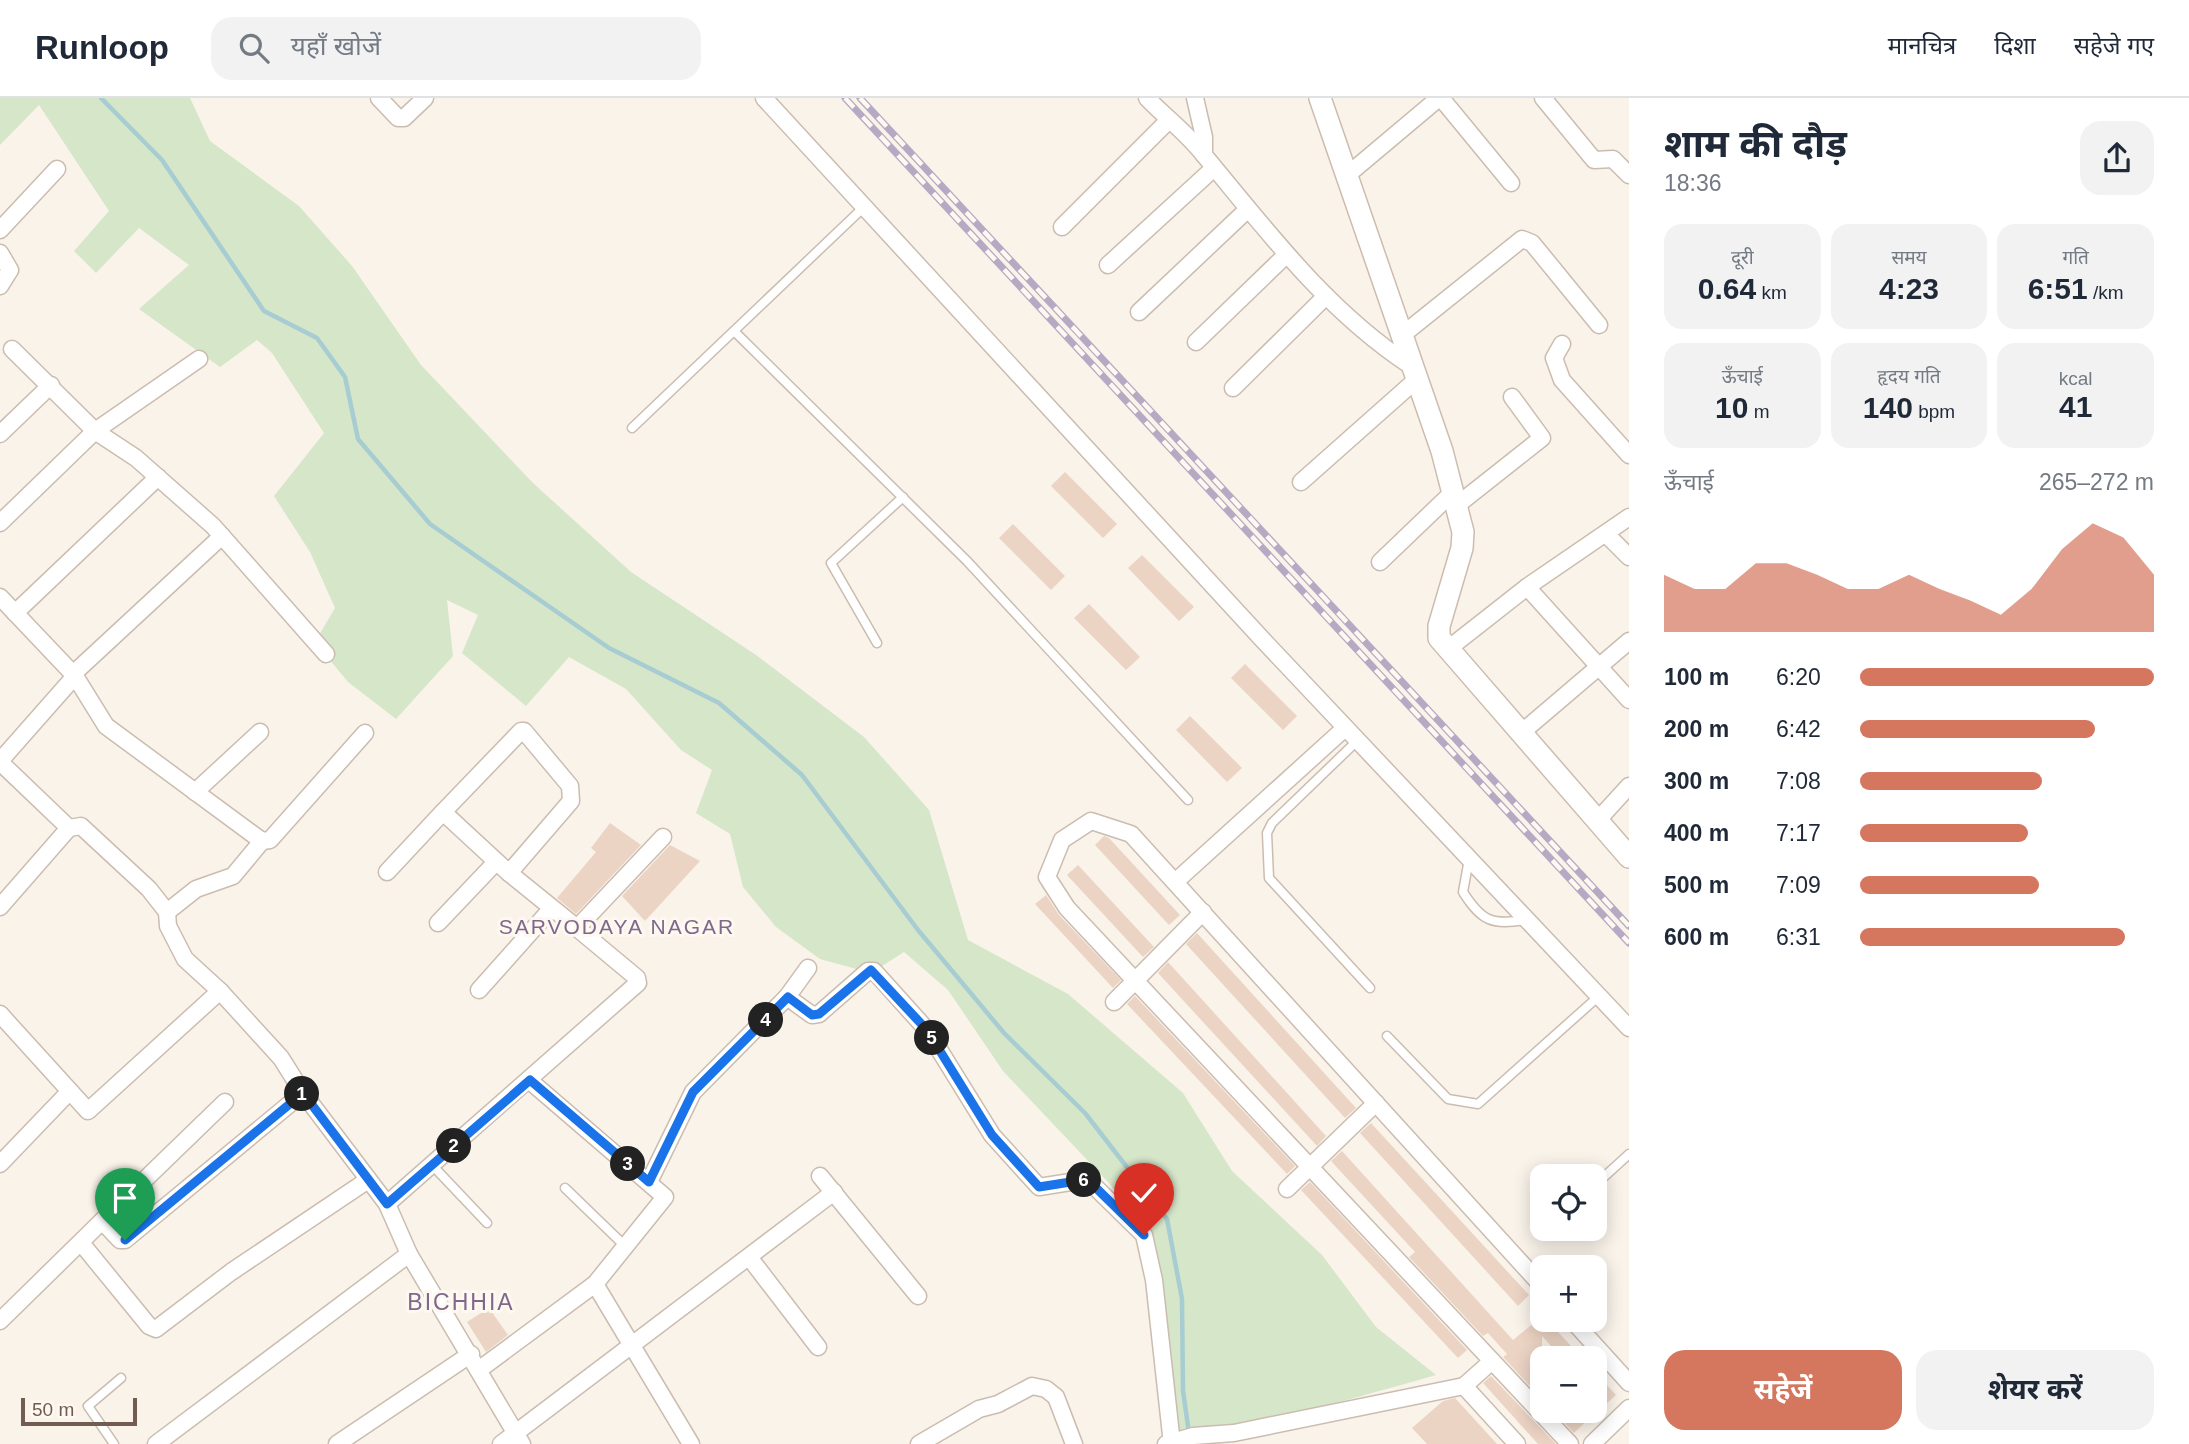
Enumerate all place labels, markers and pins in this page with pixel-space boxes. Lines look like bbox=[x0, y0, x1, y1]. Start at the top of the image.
pin: 4 bbox=[748, 1002, 784, 1038]
pin: 5 bbox=[914, 1020, 950, 1056]
pin: 1 bbox=[284, 1076, 320, 1112]
pin: 2 bbox=[436, 1128, 472, 1164]
pin: 3 bbox=[610, 1146, 646, 1182]
pin: 6 bbox=[1066, 1162, 1102, 1198]
pin bbox=[1114, 1163, 1174, 1235]
pin bbox=[95, 1168, 155, 1240]

